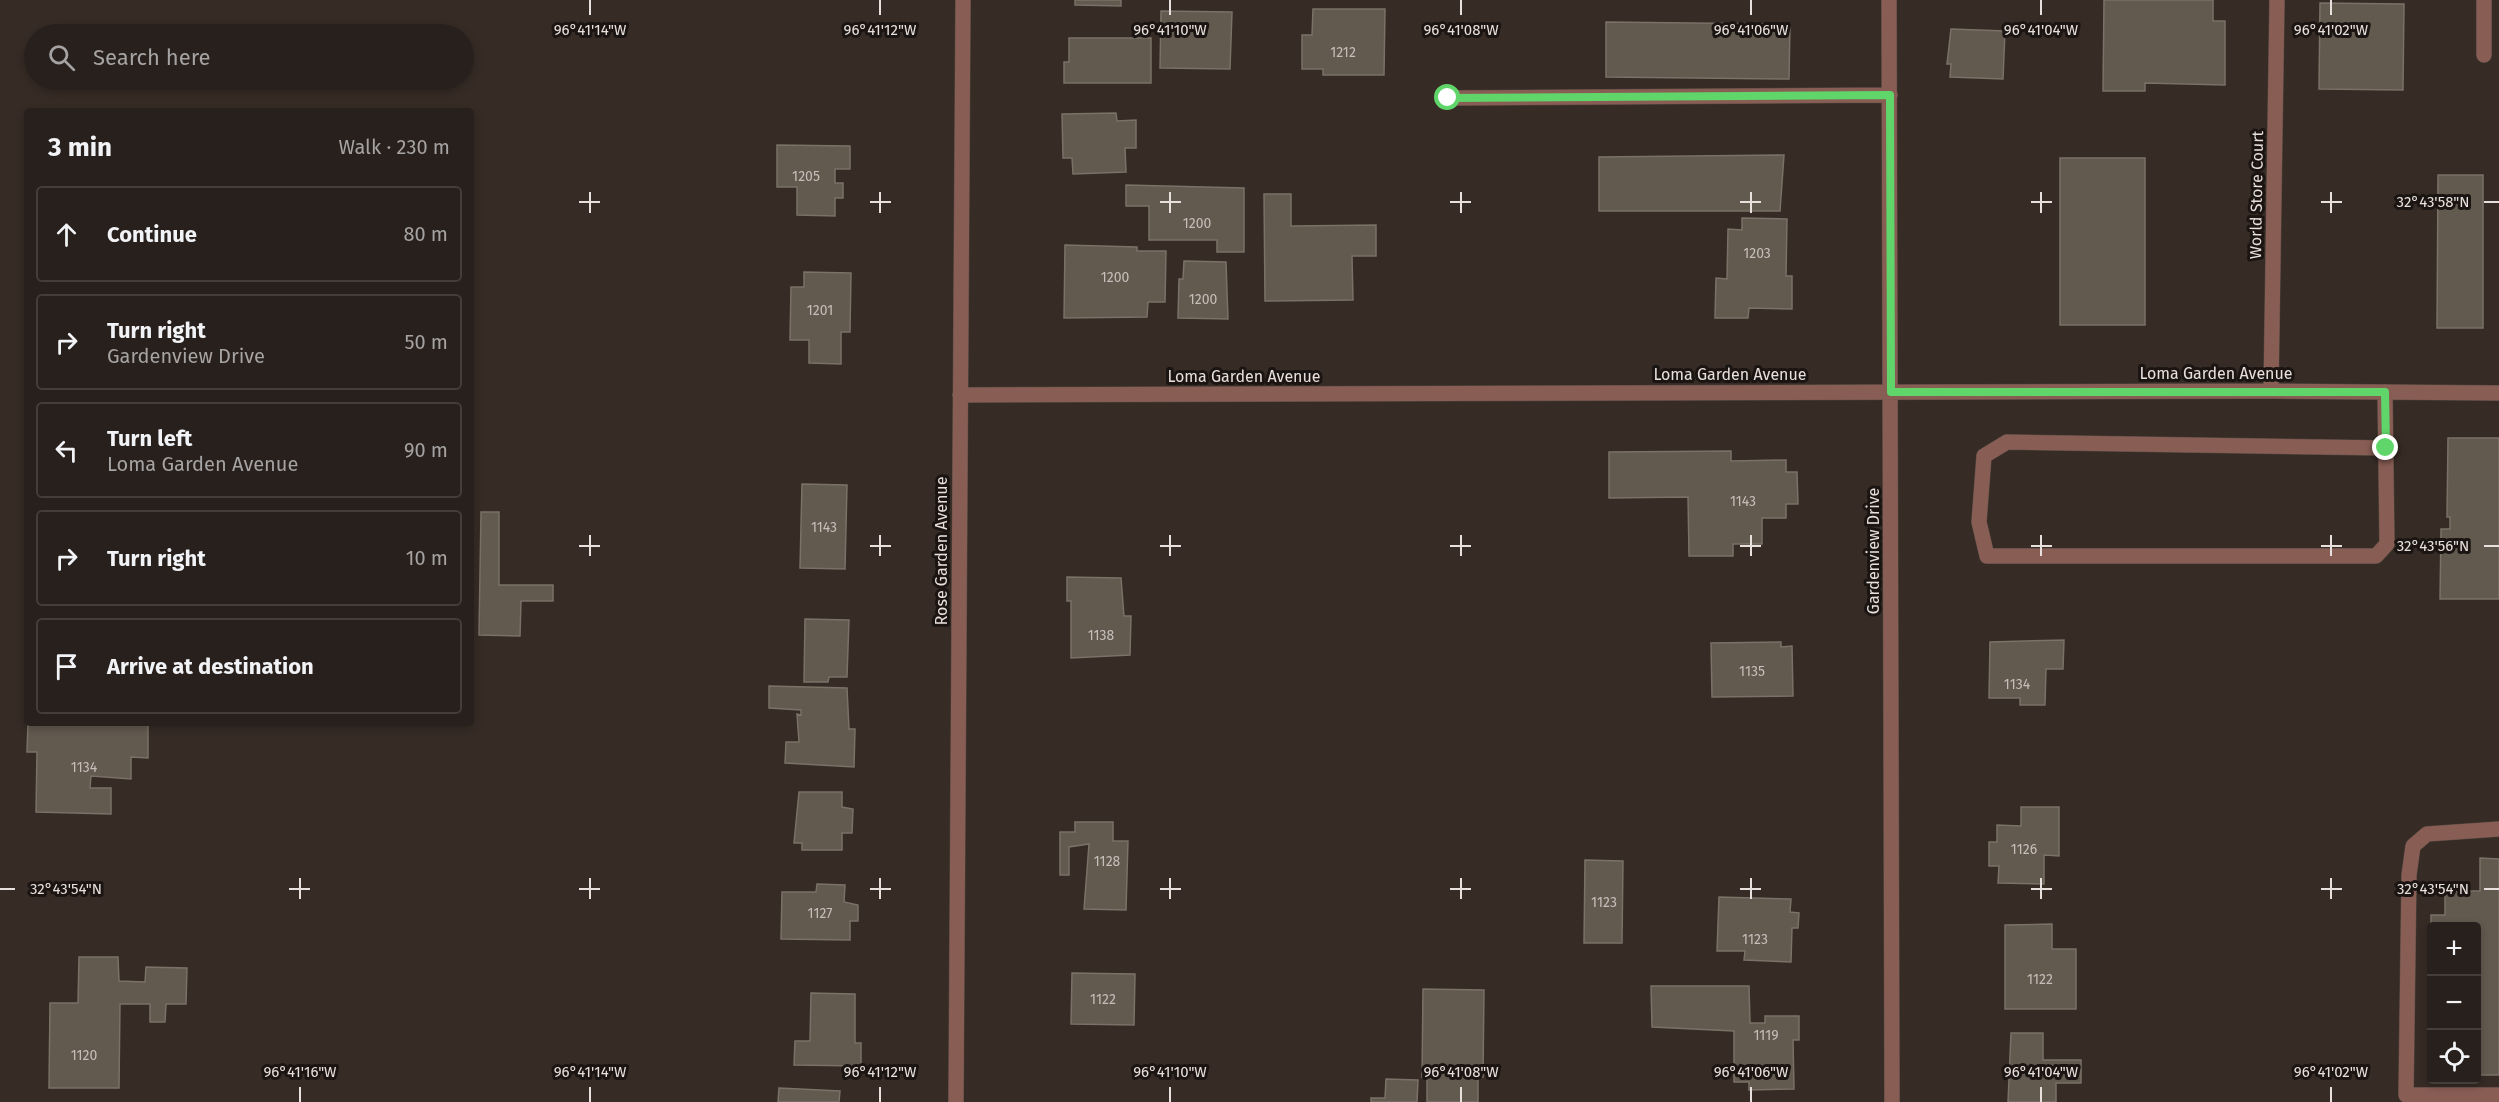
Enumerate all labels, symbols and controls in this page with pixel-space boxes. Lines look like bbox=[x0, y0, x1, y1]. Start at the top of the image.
text: 96°41'14"W bbox=[554, 21, 627, 39]
text: 96°41'12"W bbox=[844, 21, 917, 39]
text: 96°41'10"W bbox=[1133, 21, 1207, 39]
text: 96°41'08"W bbox=[1423, 21, 1499, 39]
text: 96°41'06"W bbox=[1714, 21, 1789, 39]
text: 96°41'04"W bbox=[2004, 21, 2079, 39]
text: 96°41'02"W bbox=[2294, 21, 2369, 39]
search box bbox=[24, 24, 474, 90]
icon: search bbox=[45, 41, 78, 74]
text: Search here bbox=[93, 44, 211, 71]
house number: 1212 bbox=[1330, 44, 1356, 61]
route start bbox=[1434, 84, 1460, 110]
street label: World Store Court bbox=[2246, 130, 2267, 259]
text: 3 min bbox=[48, 132, 112, 163]
text: Walk · 230 m bbox=[339, 135, 450, 159]
house number: 1205 bbox=[792, 168, 820, 185]
text: 32°43'58"N bbox=[2397, 193, 2469, 211]
house number: 1200 bbox=[1183, 215, 1211, 232]
icon: ahead bbox=[50, 218, 83, 251]
text: Continue bbox=[107, 221, 197, 248]
text: 80 m bbox=[403, 222, 448, 246]
house number: 1203 bbox=[1743, 245, 1771, 262]
house number: 1200 bbox=[1101, 269, 1129, 286]
house number: 1200 bbox=[1189, 291, 1217, 308]
house number: 1201 bbox=[807, 302, 833, 319]
text: Turn right bbox=[107, 317, 206, 344]
icon: right bbox=[50, 326, 83, 359]
text: 50 m bbox=[404, 330, 448, 354]
text: Gardenview Drive bbox=[107, 344, 265, 368]
street label: Loma Garden Avenue bbox=[2139, 364, 2293, 383]
street label: Loma Garden Avenue bbox=[1653, 365, 1807, 384]
street label: Loma Garden Avenue bbox=[1167, 367, 1321, 386]
text: Turn left bbox=[107, 425, 192, 452]
icon: left bbox=[50, 434, 83, 467]
route end bbox=[2372, 434, 2398, 460]
text: 90 m bbox=[404, 438, 448, 462]
text: Loma Garden Avenue bbox=[107, 452, 298, 476]
street label: Rose Garden Avenue bbox=[932, 477, 951, 625]
street label: Gardenview Drive bbox=[1864, 488, 1883, 614]
house number: 1143 bbox=[1730, 493, 1756, 510]
house number: 1143 bbox=[811, 519, 837, 536]
text: 32°43'56"N bbox=[2397, 537, 2469, 555]
icon: right bbox=[50, 542, 83, 575]
text: Turn right bbox=[107, 545, 206, 572]
text: 10 m bbox=[406, 546, 448, 570]
house number: 1138 bbox=[1088, 627, 1115, 644]
icon: arrive bbox=[50, 650, 83, 683]
text: Arrive at destination bbox=[107, 653, 314, 680]
house number: 1135 bbox=[1739, 663, 1765, 680]
house number: 1134 bbox=[2004, 676, 2031, 693]
house number: 1134 bbox=[71, 759, 98, 776]
house number: 1126 bbox=[2011, 841, 2037, 858]
house number: 1128 bbox=[1094, 853, 1121, 870]
text: 32°43'54"N bbox=[30, 880, 102, 898]
text: 32°43'54"N bbox=[2397, 880, 2469, 898]
house number: 1123 bbox=[1591, 894, 1617, 911]
house number: 1127 bbox=[808, 905, 832, 922]
map controls bbox=[2427, 922, 2481, 1084]
button: + bbox=[2427, 922, 2481, 976]
house number: 1123 bbox=[1742, 931, 1768, 948]
house number: 1122 bbox=[2027, 971, 2053, 988]
button: − bbox=[2427, 976, 2481, 1030]
house number: 1122 bbox=[1090, 991, 1116, 1008]
house number: 1119 bbox=[1753, 1027, 1779, 1044]
button: locate bbox=[2427, 1030, 2481, 1084]
house number: 1120 bbox=[71, 1047, 98, 1064]
text: 96°41'16"W bbox=[263, 1063, 337, 1081]
text: 96°41'14"W bbox=[554, 1063, 627, 1081]
text: 96°41'12"W bbox=[844, 1063, 917, 1081]
text: 96°41'10"W bbox=[1133, 1063, 1207, 1081]
text: 96°41'08"W bbox=[1423, 1063, 1499, 1081]
text: 96°41'06"W bbox=[1714, 1063, 1789, 1081]
text: 96°41'04"W bbox=[2004, 1063, 2079, 1081]
text: 96°41'02"W bbox=[2294, 1063, 2369, 1081]

